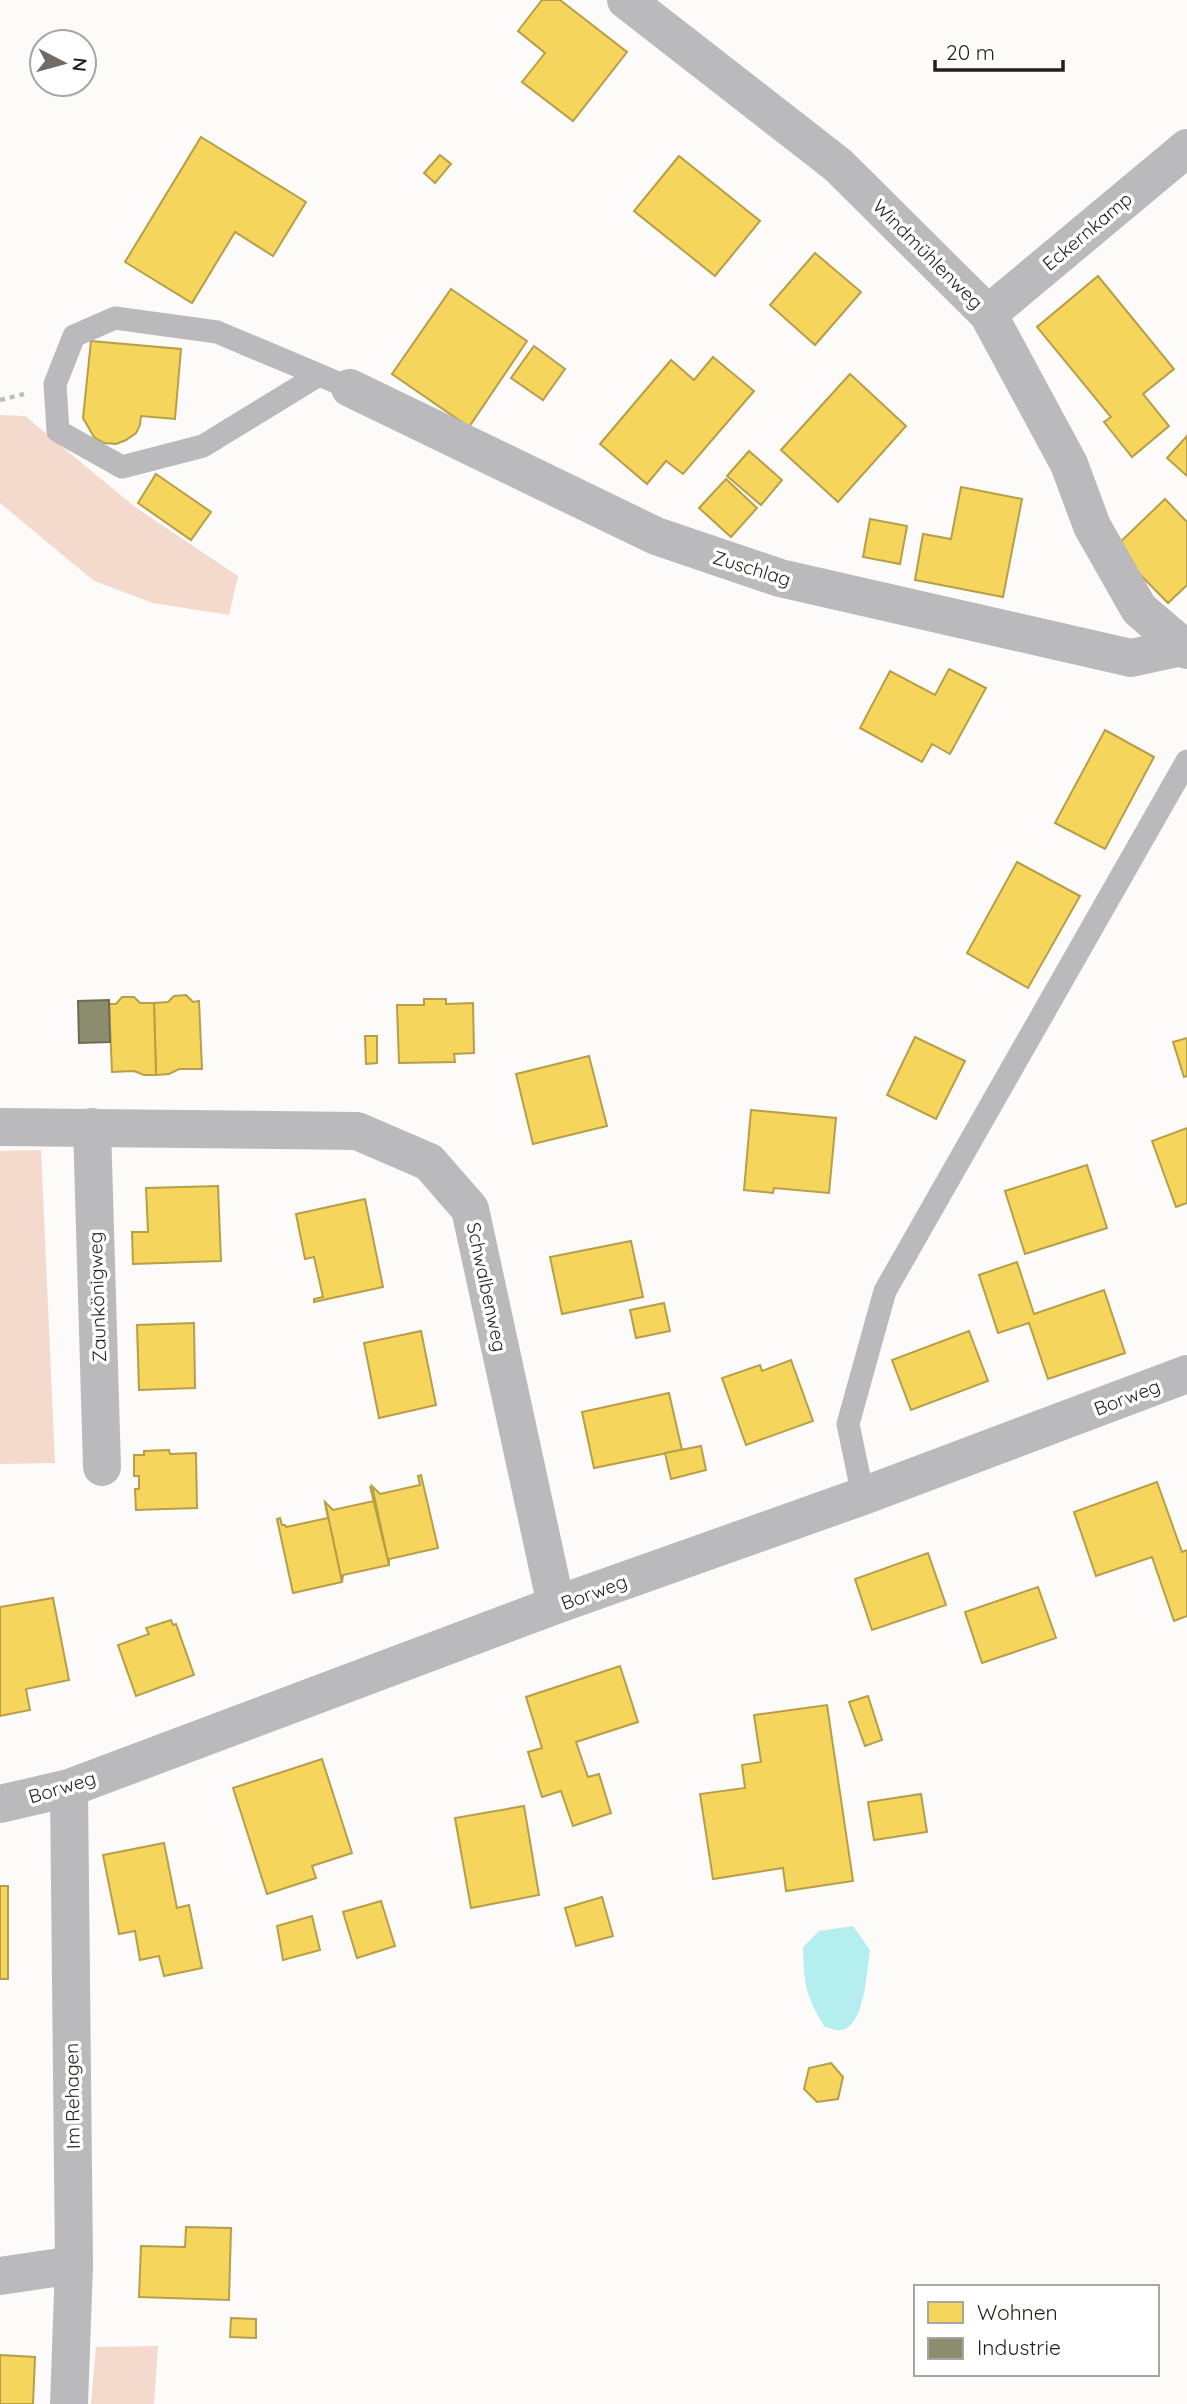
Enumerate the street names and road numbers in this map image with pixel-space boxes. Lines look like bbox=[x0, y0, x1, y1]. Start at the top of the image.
street label: Eckernkamp bbox=[1037, 187, 1137, 275]
street label: Windmühlenweg bbox=[868, 194, 988, 314]
street label: Zuschlag bbox=[710, 545, 794, 591]
street label: Schwalbenweg bbox=[462, 1220, 512, 1354]
street label: Zaunkönigweg bbox=[83, 1231, 111, 1363]
street label: Borweg bbox=[1091, 1373, 1163, 1421]
street label: Borweg bbox=[558, 1569, 630, 1615]
street label: Borweg bbox=[26, 1765, 98, 1809]
street label: Im Rehagen bbox=[59, 2043, 85, 2149]

